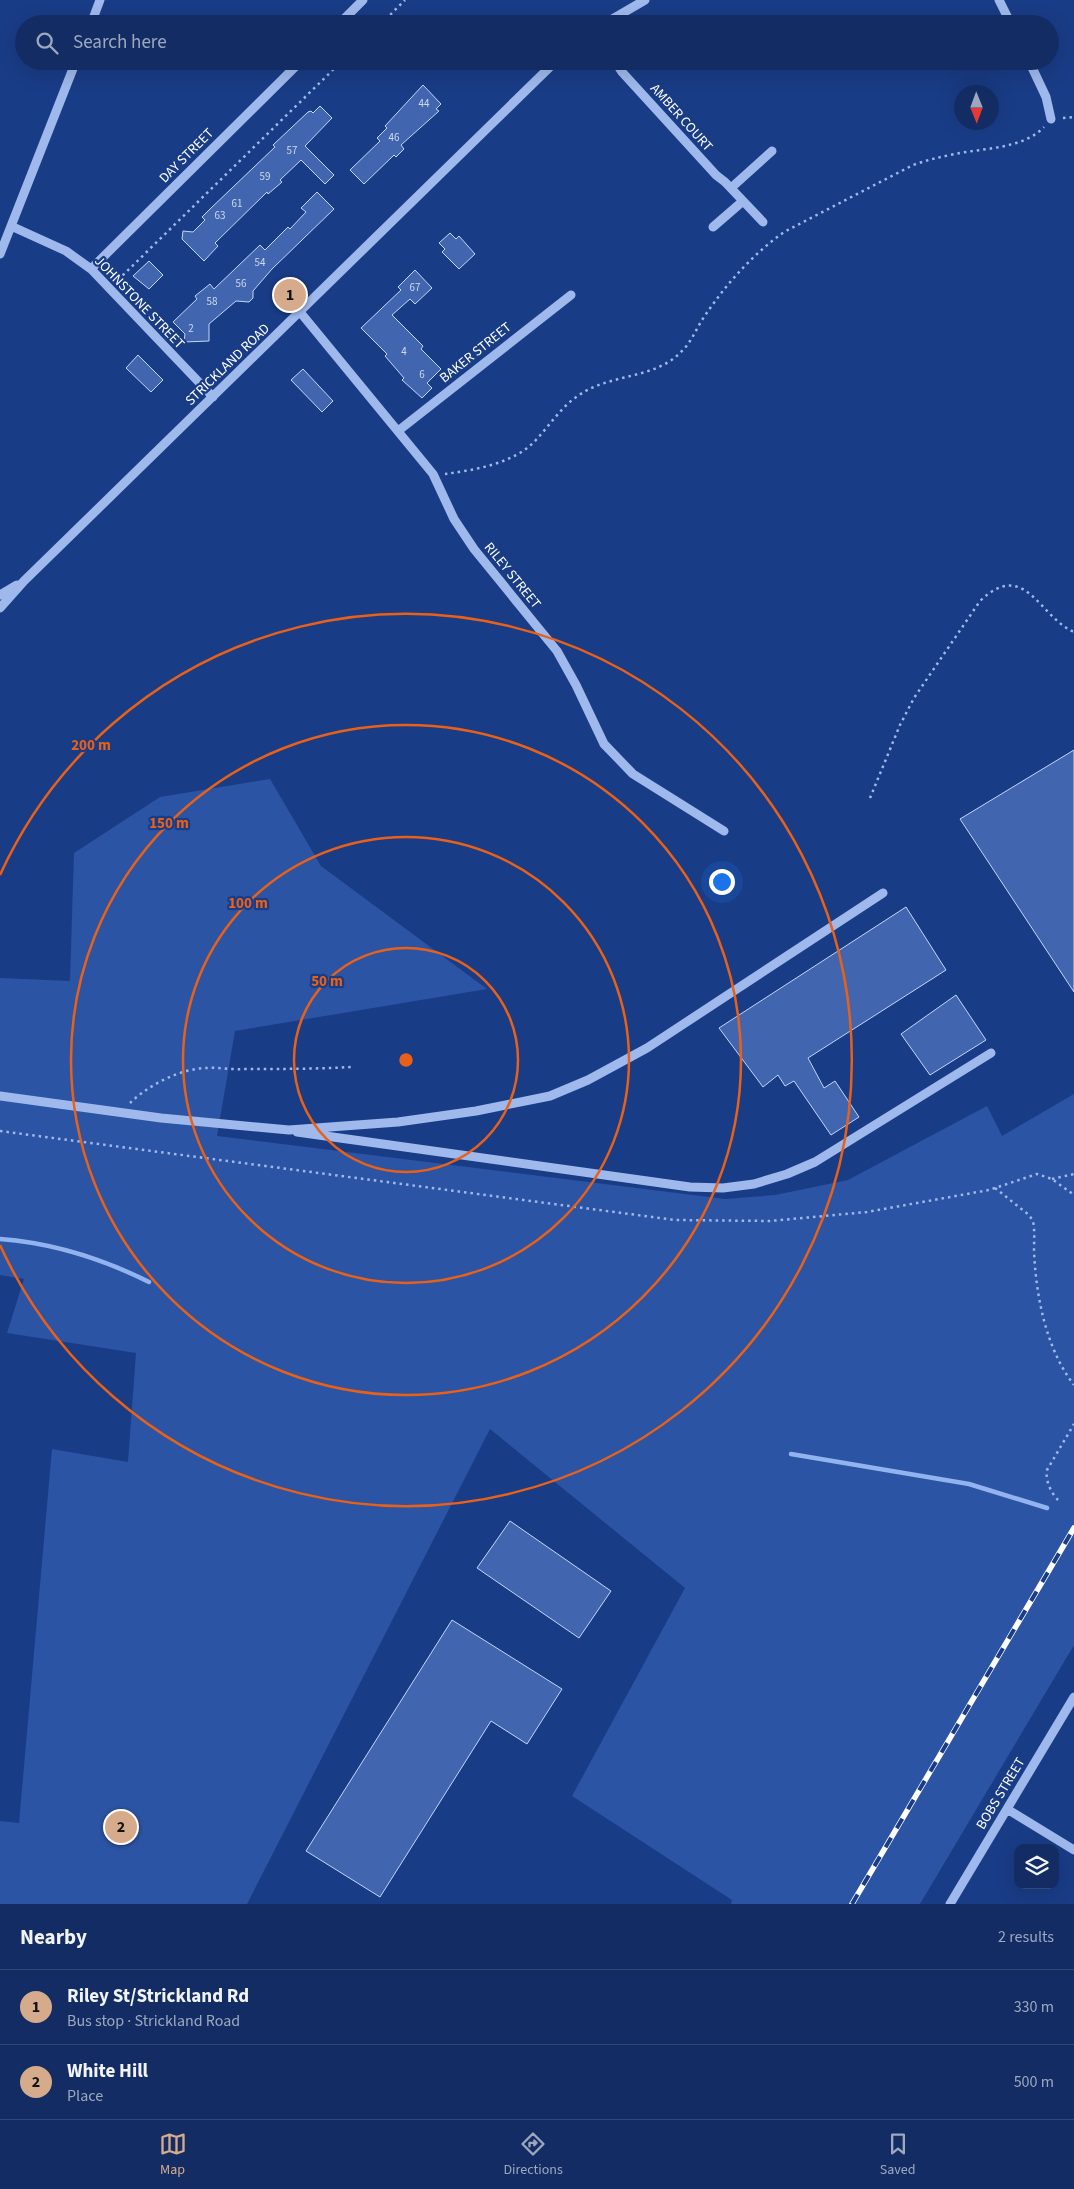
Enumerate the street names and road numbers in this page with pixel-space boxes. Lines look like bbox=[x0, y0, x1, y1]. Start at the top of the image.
street label: AMBER COURT bbox=[645, 79, 718, 156]
street label: DAY STREET bbox=[155, 123, 219, 188]
street label: JOHNSTONE STREET bbox=[90, 252, 189, 354]
street label: BAKER STREET bbox=[436, 317, 516, 388]
street label: STRICKLAND ROAD bbox=[181, 319, 274, 410]
street label: RILEY STREET bbox=[479, 538, 546, 613]
street label: BOBS STREET bbox=[971, 1753, 1030, 1833]

